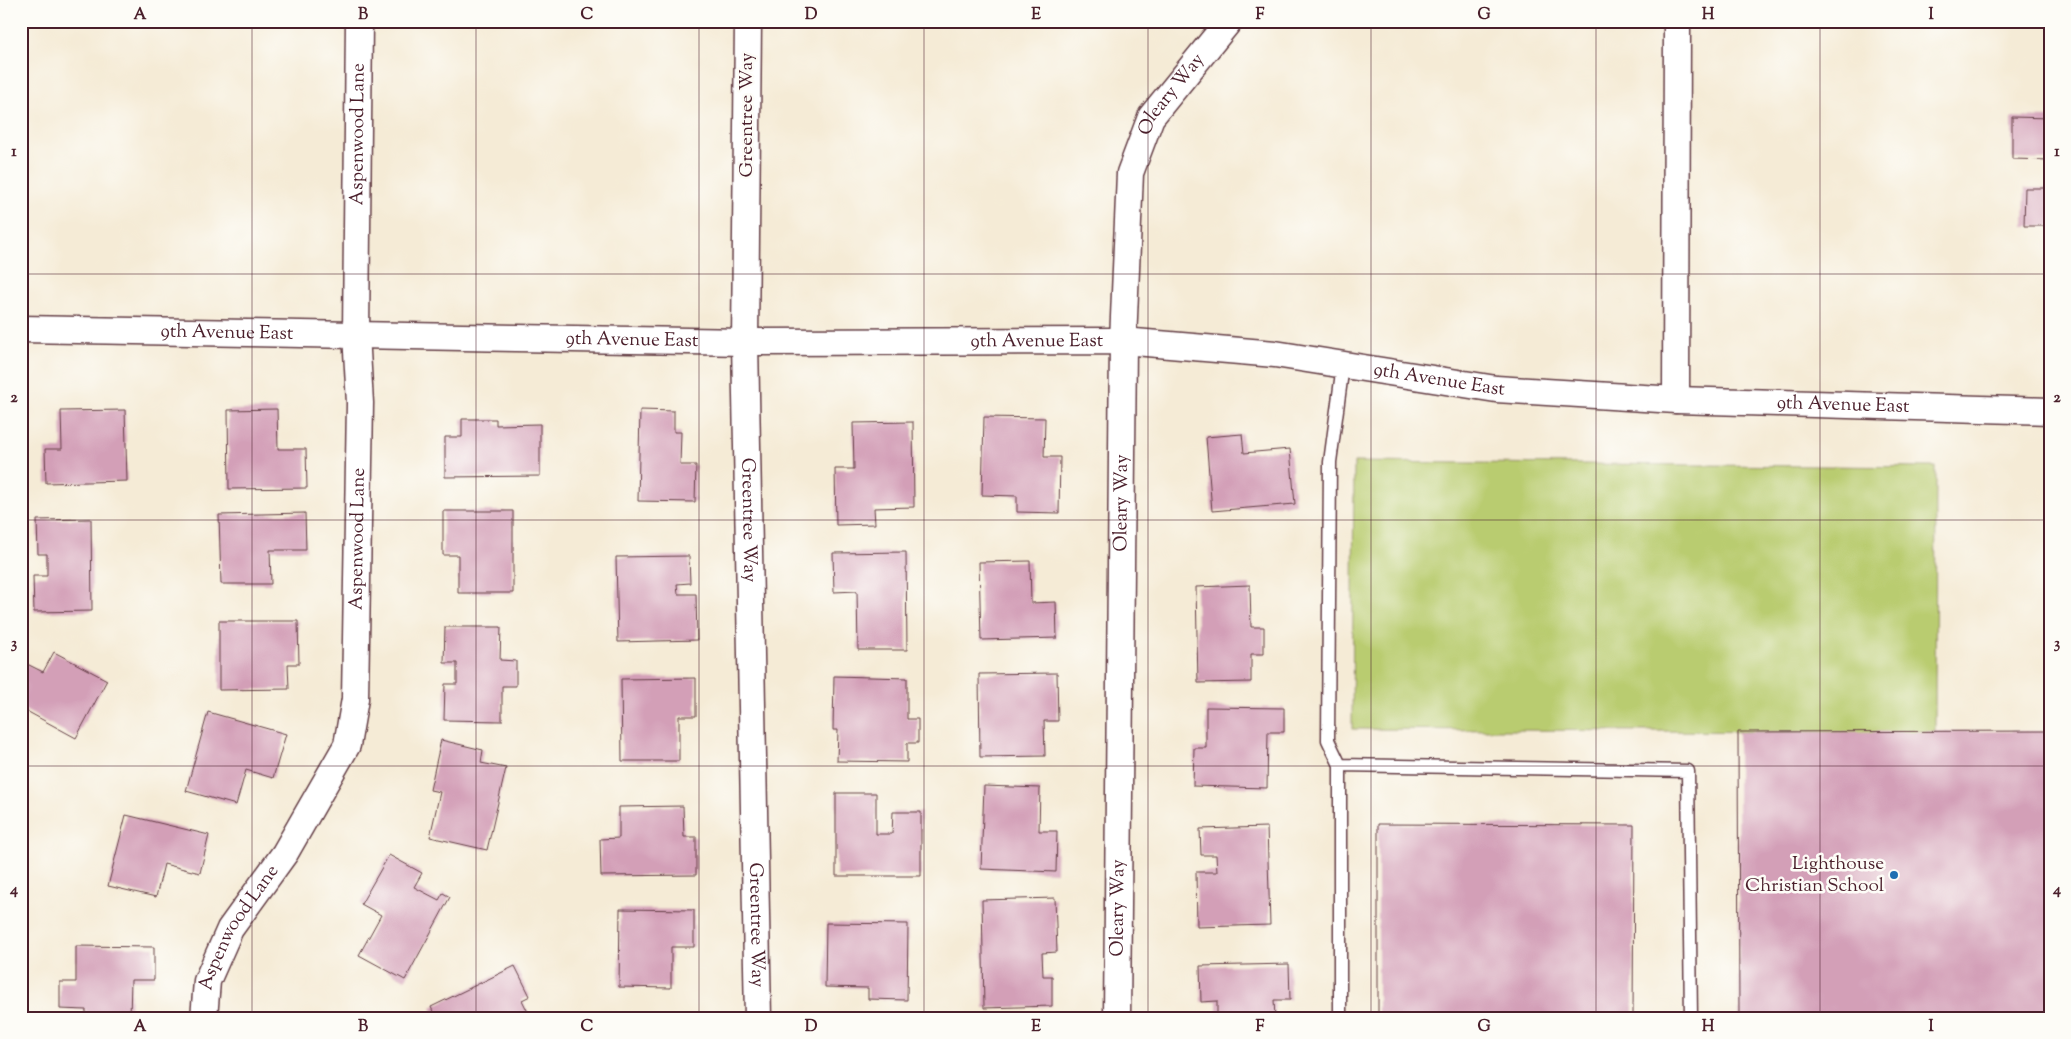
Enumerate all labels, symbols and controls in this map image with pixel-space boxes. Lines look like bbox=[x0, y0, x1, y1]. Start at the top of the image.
text: A bbox=[134, 4, 147, 27]
text: B bbox=[358, 4, 368, 27]
text: C bbox=[581, 4, 594, 27]
text: D bbox=[805, 4, 818, 27]
text: E bbox=[1031, 4, 1041, 27]
text: F bbox=[1256, 4, 1265, 27]
text: G bbox=[1477, 4, 1491, 27]
text: H bbox=[1702, 4, 1715, 27]
text: I bbox=[1928, 4, 1934, 27]
street label: Oleary Way bbox=[1132, 47, 1211, 139]
street label: Greentree Way bbox=[734, 52, 761, 177]
street label: Aspenwood Lane bbox=[344, 63, 372, 206]
text: 1 bbox=[11, 141, 17, 164]
text: 1 bbox=[2054, 141, 2060, 164]
street label: 9th Avenue East bbox=[160, 318, 294, 347]
street label: 9th Avenue East bbox=[565, 325, 699, 355]
street label: 9th Avenue East bbox=[971, 328, 1104, 355]
street label: 9th Avenue East bbox=[1372, 356, 1506, 403]
text: 2 bbox=[10, 387, 18, 410]
text: 2 bbox=[2053, 387, 2061, 410]
street label: 9th Avenue East bbox=[1776, 389, 1910, 420]
street label: Oleary Way bbox=[1108, 454, 1135, 552]
street label: Greentree Way bbox=[734, 457, 763, 583]
street label: Aspenwood Lane bbox=[343, 467, 372, 610]
text: 3 bbox=[11, 633, 18, 656]
text: 3 bbox=[2054, 633, 2061, 656]
place label: Lighthouse Christian School bbox=[1745, 851, 1884, 900]
street label: Aspenwood Lane bbox=[193, 859, 286, 991]
street label: Oleary Way bbox=[1104, 859, 1132, 957]
street label: Greentree Way bbox=[742, 862, 771, 988]
marker: Lighthouse Christian School bbox=[1888, 869, 1900, 881]
text: 4 bbox=[9, 879, 18, 902]
text: 4 bbox=[2052, 879, 2061, 902]
text: A bbox=[134, 1016, 147, 1039]
text: B bbox=[358, 1016, 368, 1039]
text: C bbox=[581, 1016, 594, 1039]
text: D bbox=[805, 1016, 818, 1039]
text: E bbox=[1031, 1016, 1041, 1039]
text: F bbox=[1256, 1016, 1265, 1039]
text: G bbox=[1477, 1016, 1491, 1039]
text: H bbox=[1702, 1016, 1715, 1039]
text: I bbox=[1928, 1016, 1934, 1039]

